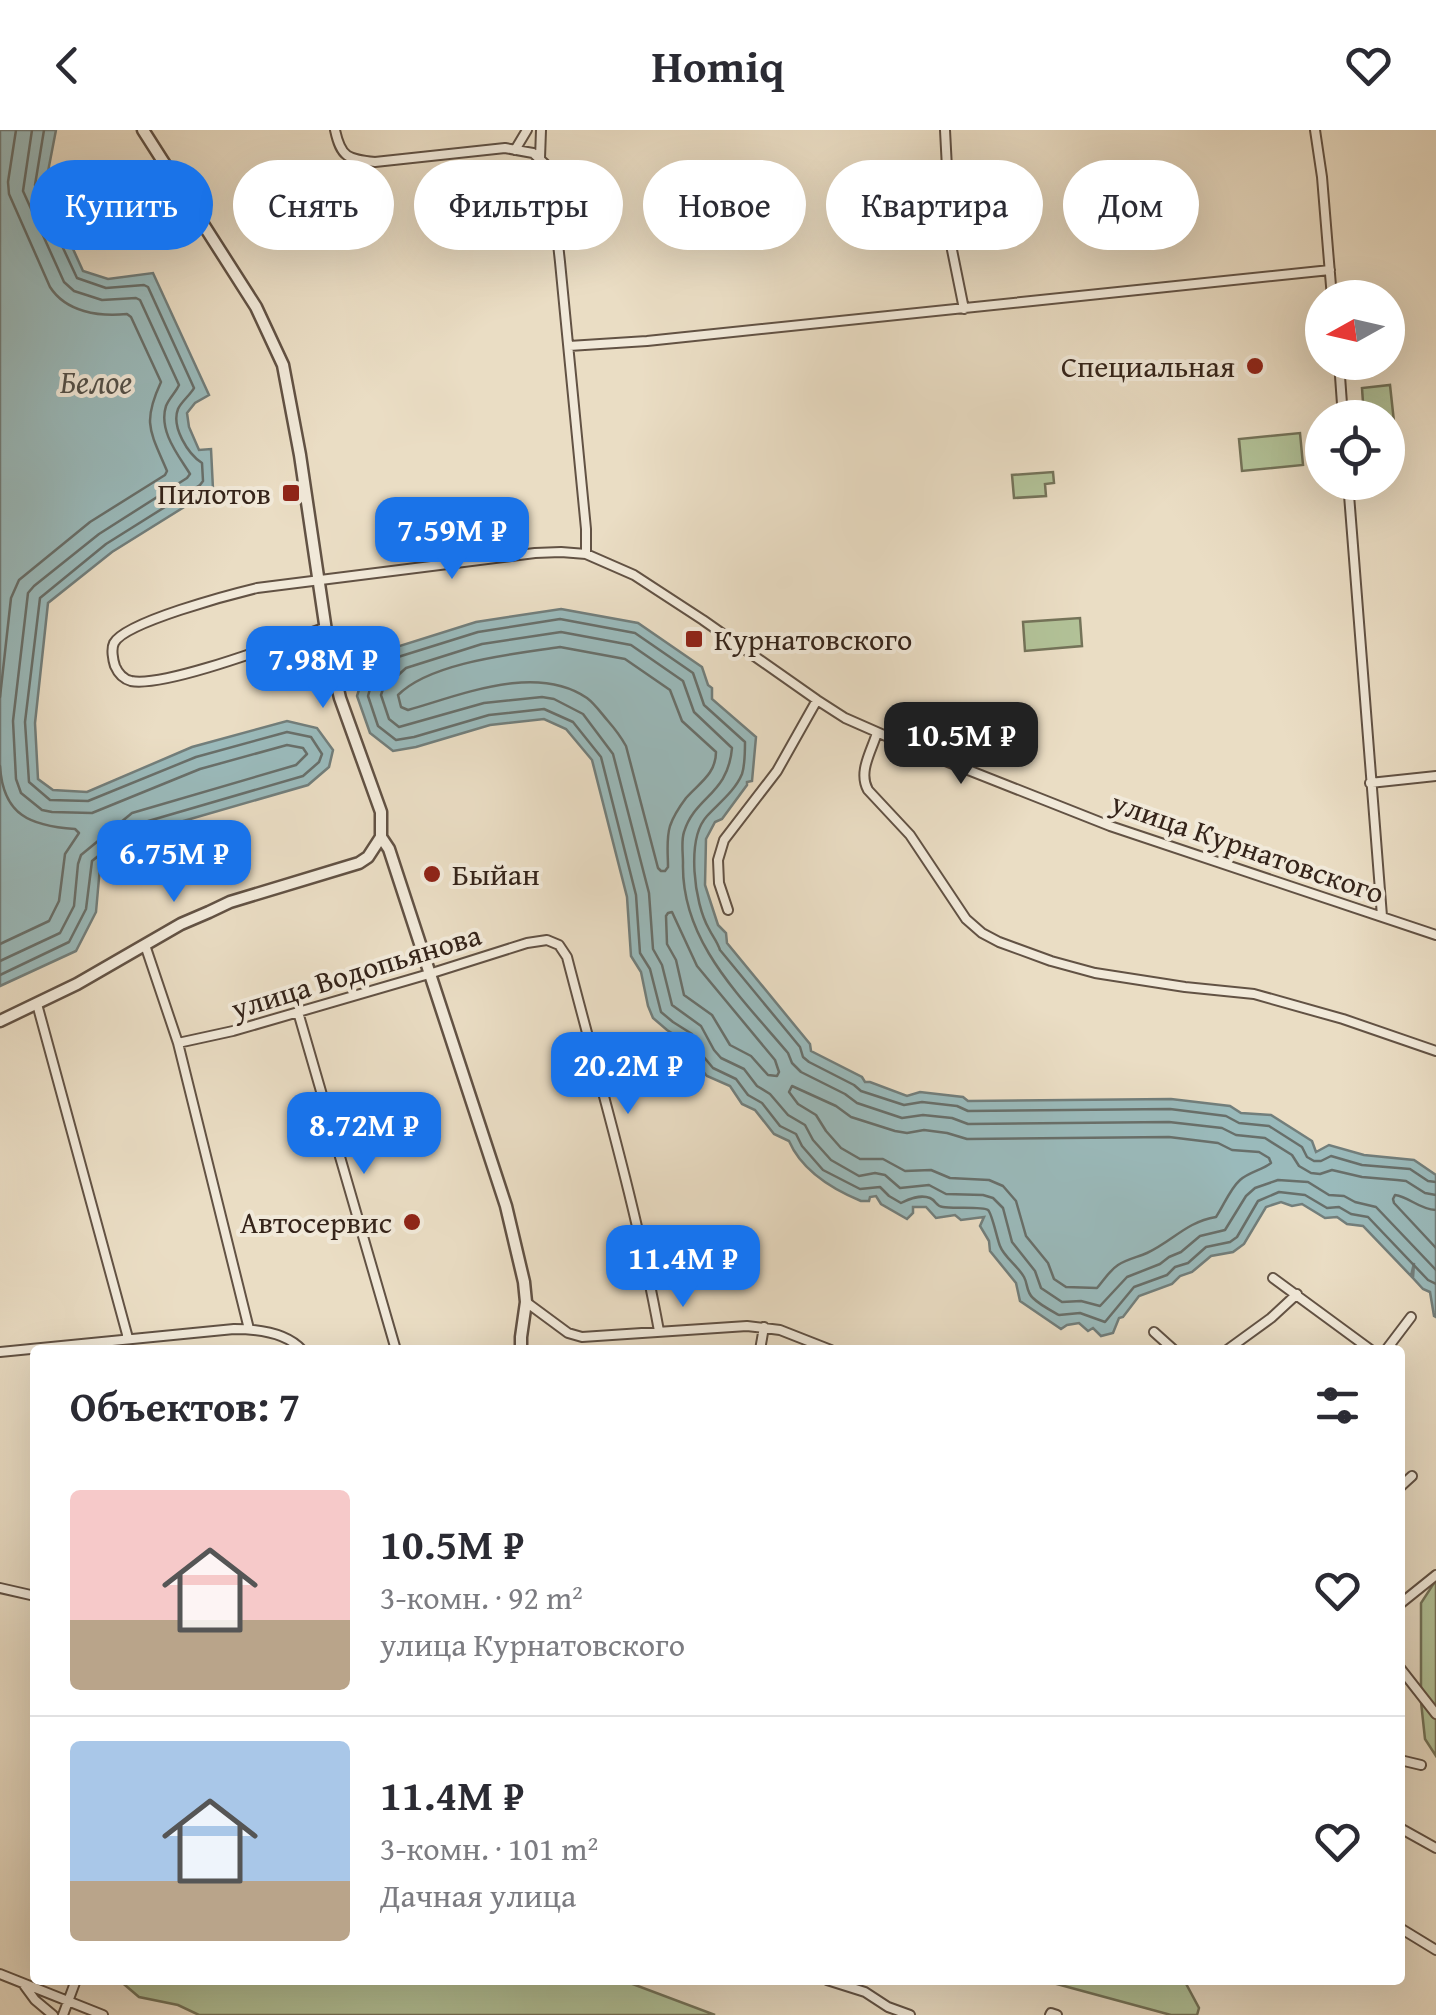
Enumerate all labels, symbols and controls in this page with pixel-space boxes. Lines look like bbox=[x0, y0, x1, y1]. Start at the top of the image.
text: Homiq bbox=[652, 33, 784, 98]
icon: back bbox=[40, 38, 95, 93]
icon: heart bbox=[1341, 38, 1396, 93]
chip: Купить bbox=[30, 160, 213, 250]
chip: Снять bbox=[233, 160, 394, 250]
chip: Фильтры bbox=[414, 160, 623, 250]
chip: Новое bbox=[643, 160, 806, 250]
chip: Квартира bbox=[826, 160, 1043, 250]
chip: Дом bbox=[1063, 160, 1199, 250]
north arrow bbox=[1305, 280, 1405, 380]
map controls bbox=[1305, 280, 1405, 500]
place label: Специальная bbox=[1061, 344, 1235, 388]
marker: Специальная bbox=[1244, 355, 1266, 377]
water label: Белое bbox=[60, 358, 132, 405]
button: locate bbox=[1305, 400, 1405, 500]
place label: Пилотов bbox=[158, 471, 271, 515]
marker: Пилотов bbox=[280, 482, 302, 504]
pin: 7.59M ₽ bbox=[360, 497, 544, 582]
text: 7.59M ₽ bbox=[397, 506, 507, 553]
place label: Курнатовского bbox=[714, 617, 912, 661]
pin: 7.98M ₽ bbox=[231, 626, 415, 711]
marker: Курнатовского bbox=[683, 628, 705, 650]
text: 7.98M ₽ bbox=[268, 635, 378, 682]
pin: 10.5M ₽ bbox=[869, 702, 1053, 787]
text: 10.5M ₽ bbox=[906, 711, 1016, 758]
street label: улица Курнатовского bbox=[1105, 779, 1390, 914]
pin: 6.75M ₽ bbox=[82, 820, 266, 905]
text: 6.75M ₽ bbox=[119, 829, 229, 876]
place label: Быйан bbox=[452, 852, 540, 896]
marker: Быйан bbox=[421, 863, 443, 885]
street label: улица Водопьянова bbox=[225, 912, 487, 1030]
pin: 20.2M ₽ bbox=[536, 1032, 720, 1117]
text: 20.2M ₽ bbox=[573, 1041, 683, 1088]
pin: 8.72M ₽ bbox=[272, 1092, 456, 1177]
text: 8.72M ₽ bbox=[309, 1101, 419, 1148]
place label: Автосервис bbox=[240, 1200, 392, 1244]
marker: Автосервис bbox=[401, 1211, 423, 1233]
pin: 11.4M ₽ bbox=[591, 1225, 775, 1310]
text: 11.4M ₽ bbox=[628, 1234, 738, 1281]
text: Объектов: 7 bbox=[70, 1375, 300, 1436]
icon: filters bbox=[1310, 1378, 1365, 1433]
text: 10.5M ₽ bbox=[380, 1513, 524, 1574]
icon: home bbox=[150, 1530, 270, 1650]
icon: heart bbox=[1310, 1563, 1365, 1618]
text: 3-комн. · 92 m² bbox=[380, 1574, 583, 1621]
text: улица Курнатовского bbox=[380, 1621, 685, 1668]
text: 11.4M ₽ bbox=[380, 1764, 524, 1825]
icon: home bbox=[150, 1781, 270, 1901]
icon: heart bbox=[1310, 1814, 1365, 1869]
text: 3-комн. · 101 m² bbox=[380, 1825, 598, 1872]
text: Дачная улица bbox=[380, 1872, 576, 1919]

